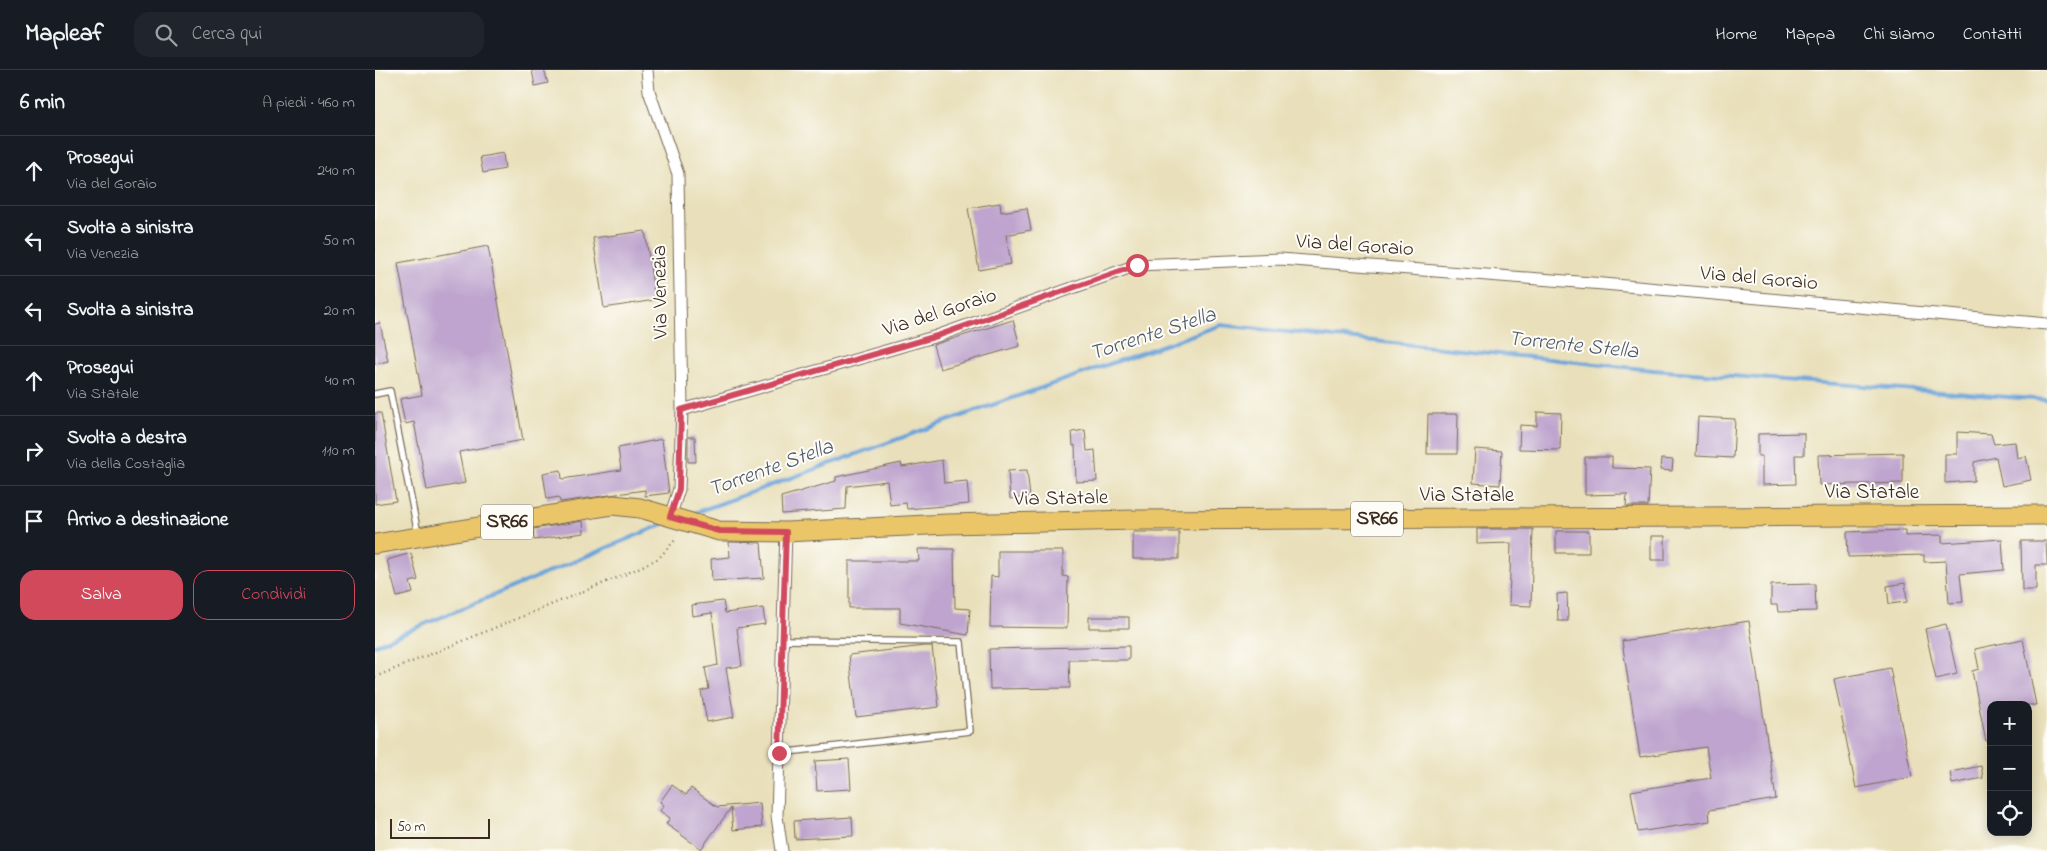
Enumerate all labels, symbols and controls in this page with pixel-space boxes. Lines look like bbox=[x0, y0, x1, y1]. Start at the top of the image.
search box bbox=[134, 12, 484, 57]
text: Mapleaf bbox=[25, 17, 104, 52]
icon: search bbox=[152, 21, 180, 49]
text: Cerca qui bbox=[192, 21, 262, 48]
text: Home bbox=[1715, 22, 1757, 48]
text: Mappa bbox=[1785, 22, 1835, 48]
text: Chi siamo bbox=[1863, 22, 1935, 48]
text: Contatti bbox=[1963, 22, 2022, 48]
text: 6 min bbox=[20, 88, 65, 118]
text: A piedi · 460 m bbox=[262, 91, 355, 115]
text: Prosegui bbox=[67, 145, 134, 172]
icon: ahead bbox=[20, 157, 48, 185]
text: 240 m bbox=[317, 159, 355, 183]
text: Via del Goraio bbox=[67, 172, 157, 196]
text: Svolta a sinistra bbox=[67, 215, 194, 242]
icon: left bbox=[20, 227, 48, 255]
street label: Via del Goraio bbox=[1294, 227, 1415, 265]
text: 50 m bbox=[323, 229, 355, 253]
text: Via Venezia bbox=[67, 242, 139, 266]
street label: Via Venezia bbox=[645, 245, 677, 340]
route start bbox=[1126, 254, 1149, 277]
street label: Via del Goraio bbox=[1698, 259, 1819, 299]
street label: Via del Goraio bbox=[878, 280, 1001, 346]
icon: left bbox=[20, 297, 48, 325]
text: Svolta a sinistra bbox=[67, 297, 194, 324]
text: 20 m bbox=[324, 299, 355, 323]
water label: Torrente Stella bbox=[1086, 299, 1221, 370]
water label: Torrente Stella bbox=[1506, 323, 1641, 369]
text: Prosegui bbox=[67, 355, 134, 382]
icon: ahead bbox=[20, 367, 48, 395]
text: 40 m bbox=[325, 369, 355, 393]
text: Via Statale bbox=[67, 382, 139, 406]
text: Svolta a destra bbox=[67, 425, 187, 452]
water label: Torrente Stella bbox=[704, 431, 839, 506]
icon: right bbox=[20, 437, 48, 465]
text: 110 m bbox=[321, 439, 355, 463]
text: Via della Costaglia bbox=[67, 452, 185, 476]
street label: Via Statale bbox=[1824, 478, 1920, 508]
street label: Via Statale bbox=[1419, 481, 1515, 511]
street label: Via Statale bbox=[1012, 483, 1109, 515]
road number: SR66 bbox=[1351, 502, 1403, 536]
road number: SR66 bbox=[481, 504, 533, 540]
icon: arrive bbox=[20, 507, 48, 535]
text: Arrivo a destinazione bbox=[67, 507, 228, 534]
button: Salva bbox=[20, 570, 183, 620]
button: Condividi bbox=[193, 570, 355, 620]
map controls bbox=[1987, 701, 2032, 836]
button: + bbox=[1987, 701, 2032, 746]
route end bbox=[768, 742, 791, 765]
button: − bbox=[1987, 746, 2032, 791]
button: locate bbox=[1987, 791, 2032, 836]
scale bar bbox=[390, 816, 490, 839]
text: 50 m bbox=[397, 817, 425, 838]

